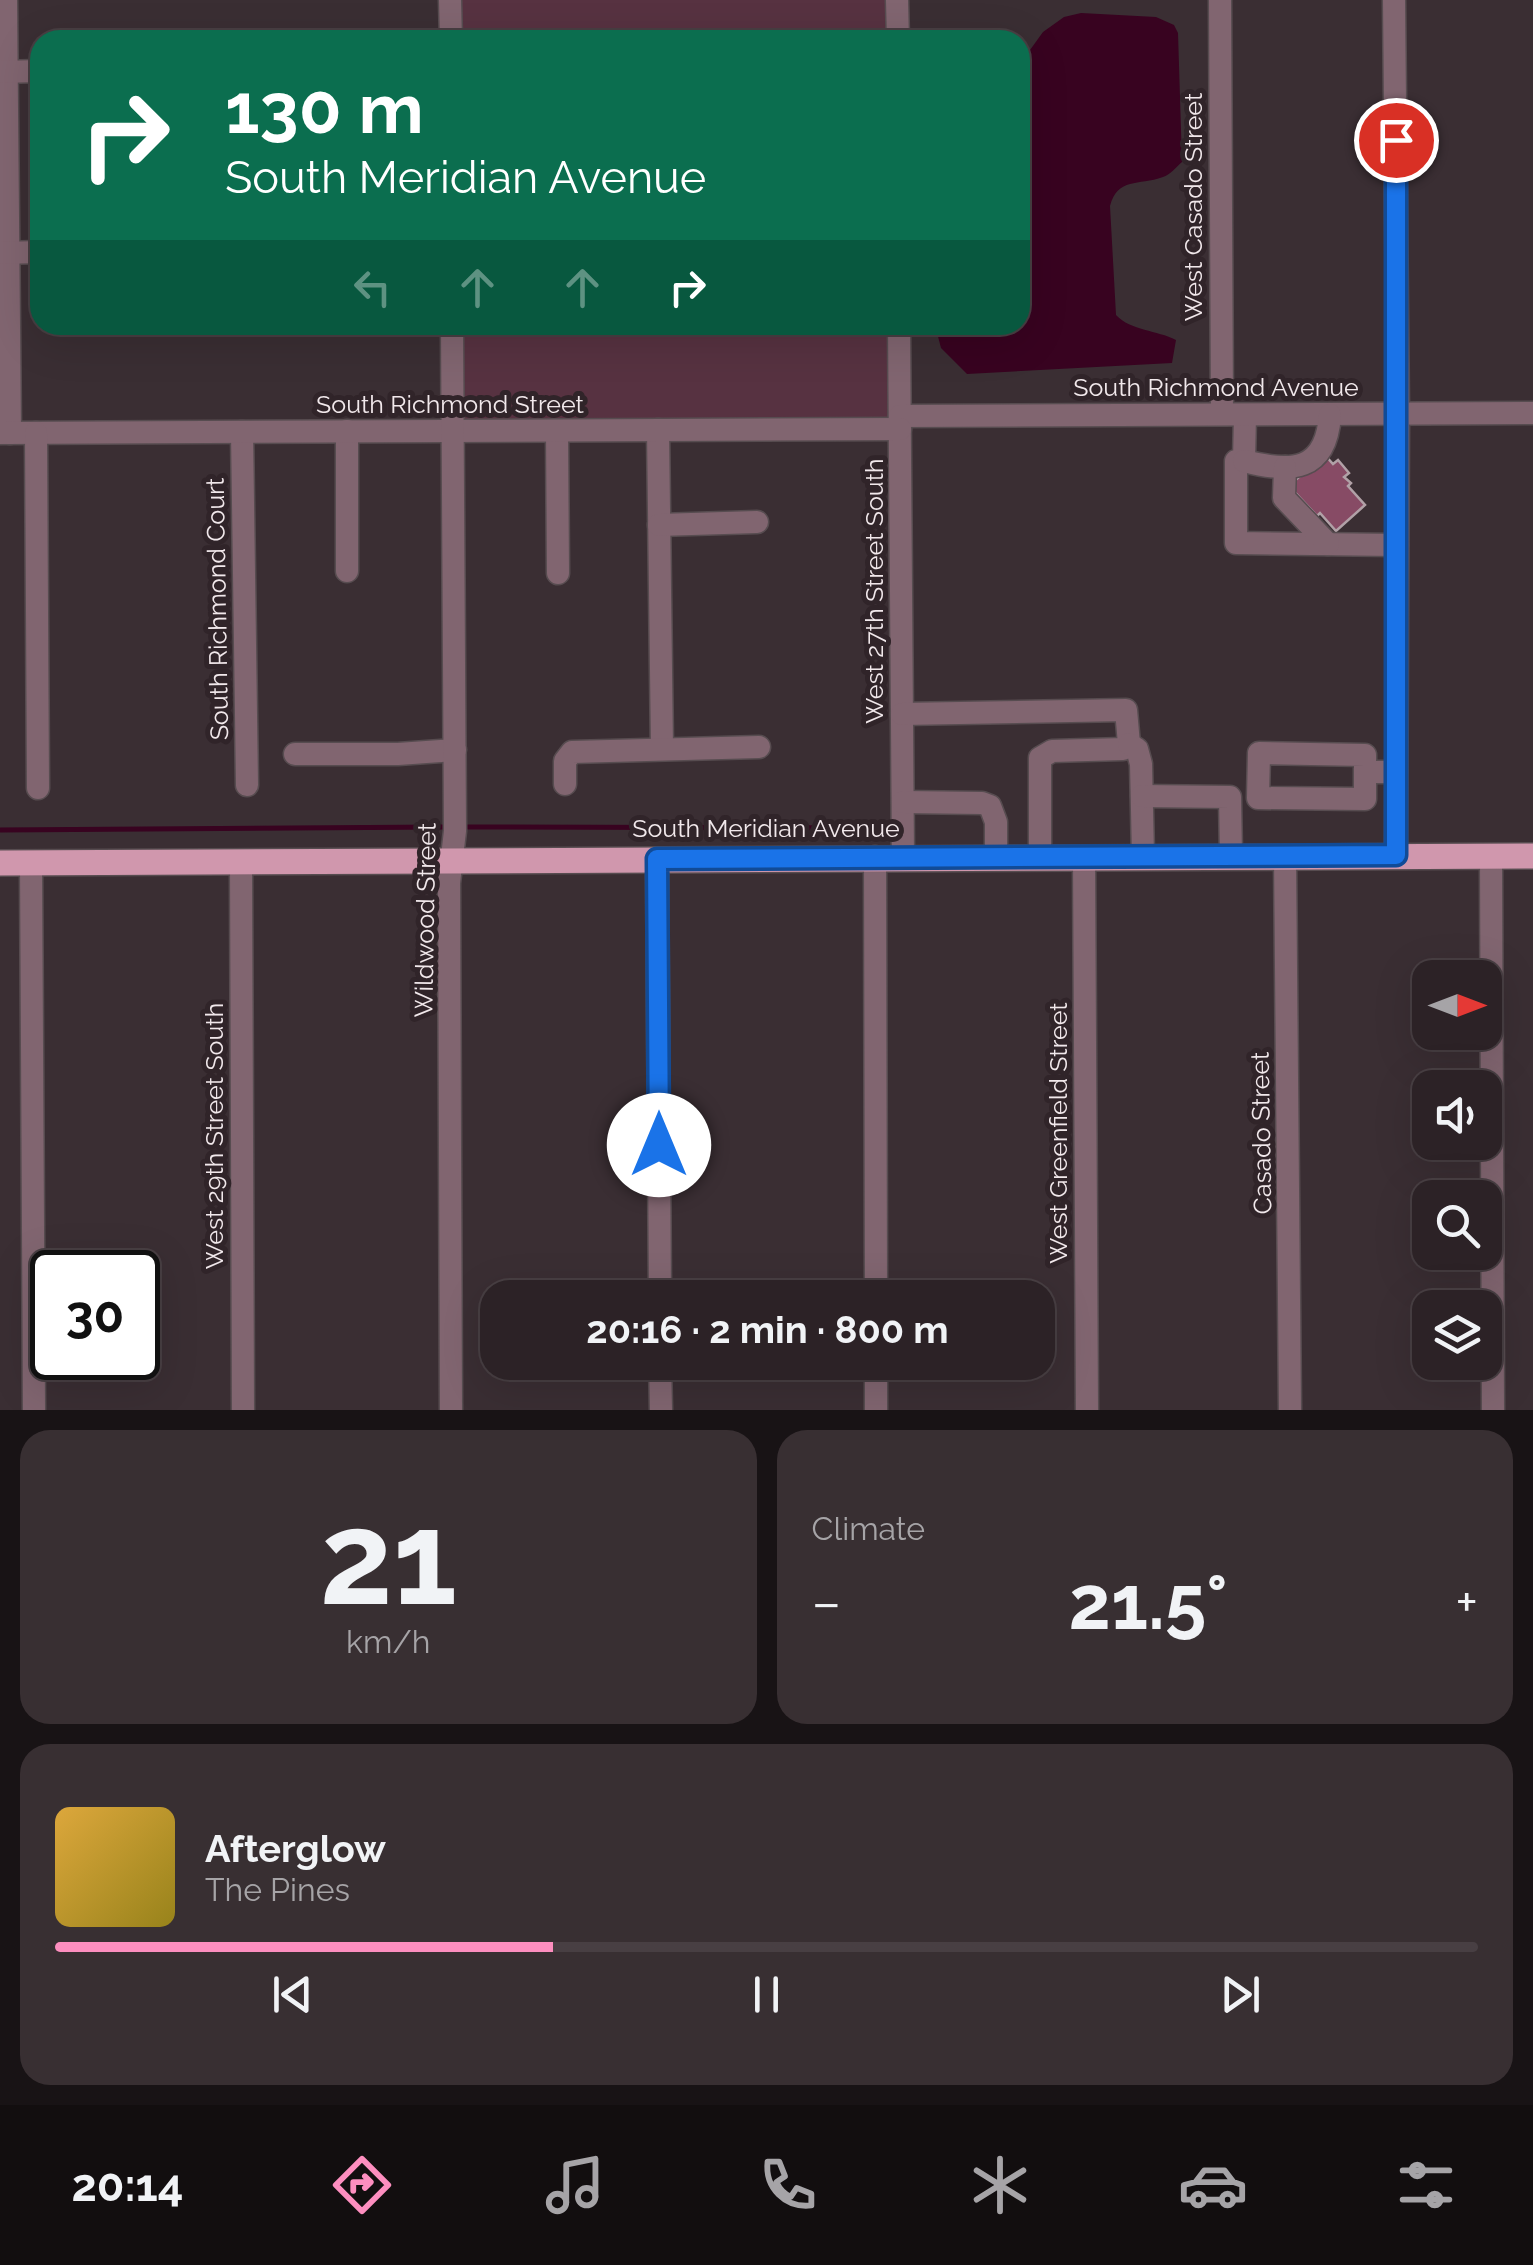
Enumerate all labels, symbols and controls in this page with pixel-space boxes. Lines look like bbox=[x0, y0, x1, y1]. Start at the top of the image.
text: 130 m bbox=[225, 67, 424, 149]
icon: right bbox=[60, 70, 190, 200]
street label: West Casado Street bbox=[1178, 92, 1208, 321]
pin bbox=[1354, 98, 1439, 183]
icon: arrive bbox=[1369, 113, 1424, 168]
text: South Meridian Avenue bbox=[225, 151, 706, 204]
icon: left bbox=[345, 260, 400, 315]
icon: ahead bbox=[450, 260, 505, 315]
icon: ahead bbox=[555, 260, 610, 315]
icon: right bbox=[660, 260, 715, 315]
street label: South Richmond Avenue bbox=[1073, 372, 1359, 402]
street label: South Richmond Street bbox=[316, 389, 585, 419]
street label: West 27th Street South bbox=[859, 458, 889, 724]
street label: South Richmond Court bbox=[200, 477, 234, 741]
street label: South Meridian Avenue bbox=[632, 813, 900, 843]
street label: Wildwood Street bbox=[408, 822, 442, 1018]
north arrow bbox=[1412, 960, 1502, 1050]
map controls bbox=[1412, 960, 1502, 1380]
street label: West Greenfield Street bbox=[1043, 1002, 1073, 1264]
street label: West 29th Street South bbox=[199, 1003, 229, 1269]
street label: Casado Street bbox=[1245, 1051, 1277, 1215]
button: sound bbox=[1412, 1070, 1502, 1160]
position arrow bbox=[607, 1093, 711, 1197]
button: search bbox=[1412, 1180, 1502, 1270]
speed limit sign: 30 bbox=[30, 1250, 160, 1380]
button: layers bbox=[1412, 1290, 1502, 1380]
text: 20:16 · 2 min · 800 m bbox=[586, 1307, 949, 1352]
text: 21 bbox=[319, 1482, 457, 1634]
text: Climate bbox=[812, 1510, 925, 1547]
text: 21.5° bbox=[1069, 1558, 1228, 1647]
text: − bbox=[812, 1570, 841, 1635]
text: + bbox=[1455, 1570, 1478, 1635]
text: km/h bbox=[346, 1623, 430, 1660]
text: Afterglow bbox=[205, 1826, 386, 1871]
text: The Pines bbox=[205, 1871, 350, 1908]
icon: previous bbox=[265, 1967, 320, 2022]
icon: pause bbox=[739, 1967, 794, 2022]
icon: next bbox=[1213, 1967, 1268, 2022]
icon: directions bbox=[327, 2150, 397, 2220]
icon: music bbox=[540, 2150, 610, 2220]
icon: phone bbox=[753, 2150, 823, 2220]
icon: climate bbox=[965, 2150, 1035, 2220]
icon: car bbox=[1178, 2150, 1248, 2220]
icon: filters bbox=[1391, 2150, 1461, 2220]
text: 20:14 bbox=[71, 2159, 184, 2212]

